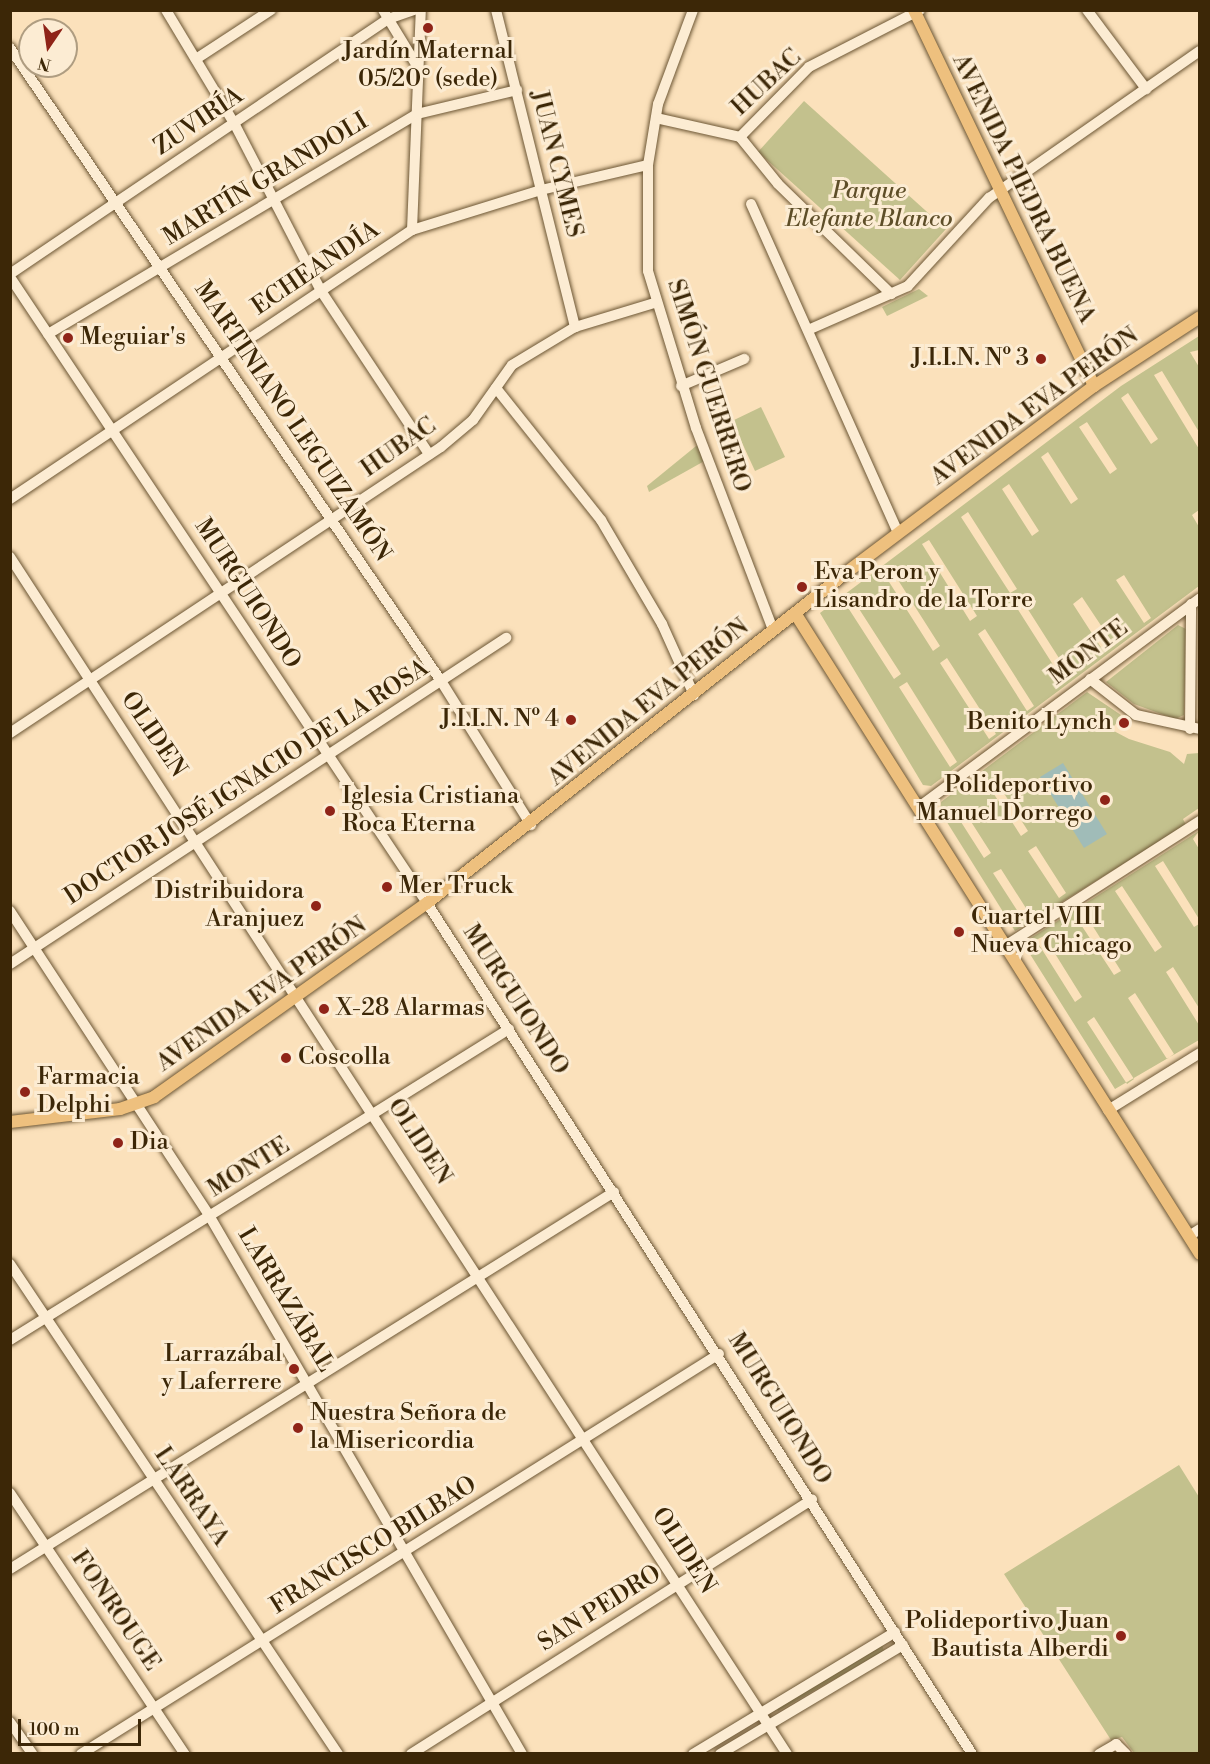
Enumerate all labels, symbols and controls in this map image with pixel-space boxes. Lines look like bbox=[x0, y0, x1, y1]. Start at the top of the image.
north arrow bbox=[18, 18, 78, 78]
marker: Jardín Maternal 05/20° (sede) bbox=[421, 21, 435, 35]
place label: Jardín Maternal 05/20° (sede) bbox=[342, 38, 514, 94]
street label: HUBAC bbox=[726, 44, 808, 122]
street label: AVENIDA PIEDRA BUENA bbox=[945, 50, 1101, 328]
text: N bbox=[36, 52, 53, 75]
street label: ZUVIRÍA bbox=[149, 82, 249, 162]
street label: JUAN CYMES bbox=[524, 87, 588, 241]
street label: MARTÍN GRANDOLI bbox=[158, 107, 374, 253]
park label: Parque Elefante Blanco bbox=[785, 178, 953, 234]
street label: ECHEANDÍA bbox=[247, 216, 385, 322]
street label: SIMÓN GUERRERO bbox=[660, 276, 756, 496]
street label: MARTINIANO LEGUIZAMÓN bbox=[187, 277, 397, 567]
street label: AVENIDA EVA PERÓN bbox=[925, 322, 1145, 492]
place label: Meguiar's bbox=[80, 324, 186, 352]
marker: Meguiar's bbox=[61, 331, 75, 345]
place label: J.I.I.N. Nº 3 bbox=[911, 345, 1029, 373]
marker: J.I.I.N. Nº 3 bbox=[1034, 352, 1048, 366]
street label: HUBAC bbox=[356, 412, 442, 484]
street label: MURGUIONDO bbox=[188, 513, 306, 675]
place label: Eva Peron y Lisandro de la Torre bbox=[814, 559, 1033, 615]
marker: Eva Peron y Lisandro de la Torre bbox=[795, 580, 809, 594]
street label: AVENIDA EVA PERÓN bbox=[543, 613, 755, 793]
street label: MONTE bbox=[1044, 614, 1134, 692]
street label: DOCTOR JOSÉ IGNACIO DE LA ROSA bbox=[59, 654, 435, 912]
street label: OLIDEN bbox=[114, 687, 192, 783]
place label: J.I.I.N. Nº 4 bbox=[440, 706, 559, 734]
place label: Benito Lynch bbox=[967, 709, 1112, 737]
marker: J.I.I.N. Nº 4 bbox=[564, 713, 578, 727]
marker: Benito Lynch bbox=[1117, 716, 1131, 730]
place label: Polideportivo Manuel Dorrego bbox=[916, 772, 1093, 828]
place label: Iglesia Cristiana Roca Eterna bbox=[342, 783, 519, 839]
marker: Polideportivo Manuel Dorrego bbox=[1098, 793, 1112, 807]
marker: Iglesia Cristiana Roca Eterna bbox=[323, 804, 337, 818]
place label: Mer Truck bbox=[399, 873, 513, 901]
place label: Distribuidora Aranjuez bbox=[155, 878, 304, 934]
marker: Mer Truck bbox=[380, 880, 394, 894]
marker: Distribuidora Aranjuez bbox=[309, 899, 323, 913]
place label: Cuartel VIII Nueva Chicago bbox=[971, 904, 1132, 960]
street label: AVENIDA EVA PERÓN bbox=[151, 911, 373, 1079]
street label: MURGUIONDO bbox=[456, 919, 574, 1081]
marker: Cuartel VIII Nueva Chicago bbox=[952, 925, 966, 939]
place label: X-28 Alarmas bbox=[336, 995, 485, 1023]
marker: X-28 Alarmas bbox=[317, 1002, 331, 1016]
place label: Coscolla bbox=[298, 1044, 390, 1072]
marker: Coscolla bbox=[279, 1051, 293, 1065]
place label: Farmacia Delphi bbox=[37, 1064, 140, 1120]
marker: Farmacia Delphi bbox=[18, 1085, 32, 1099]
street label: OLIDEN bbox=[381, 1094, 457, 1190]
place label: Dia bbox=[130, 1129, 169, 1157]
street label: MONTE bbox=[203, 1132, 295, 1204]
marker: Dia bbox=[111, 1136, 125, 1150]
street label: LARRAZÁBAL bbox=[231, 1223, 339, 1377]
street label: MURGUIONDO bbox=[721, 1328, 837, 1490]
place label: Larrazábal y Laferrere bbox=[162, 1341, 282, 1397]
marker: Larrazábal y Laferrere bbox=[287, 1362, 301, 1376]
place label: Nuestra Señora de la Misericordia bbox=[310, 1400, 507, 1456]
marker: Nuestra Señora de la Misericordia bbox=[291, 1421, 305, 1435]
street label: LARRAYA bbox=[147, 1442, 235, 1552]
street label: FRANCISCO BILBAO bbox=[266, 1471, 482, 1621]
street label: OLIDEN bbox=[645, 1503, 721, 1599]
street label: FONROUGE bbox=[64, 1545, 166, 1677]
street label: SAN PEDRO bbox=[533, 1560, 667, 1658]
place label: Polideportivo Juan Bautista Alberdi bbox=[905, 1608, 1109, 1664]
marker: Polideportivo Juan Bautista Alberdi bbox=[1114, 1629, 1128, 1643]
scale bar bbox=[21, 1707, 144, 1745]
text: 100 m bbox=[29, 1718, 80, 1741]

